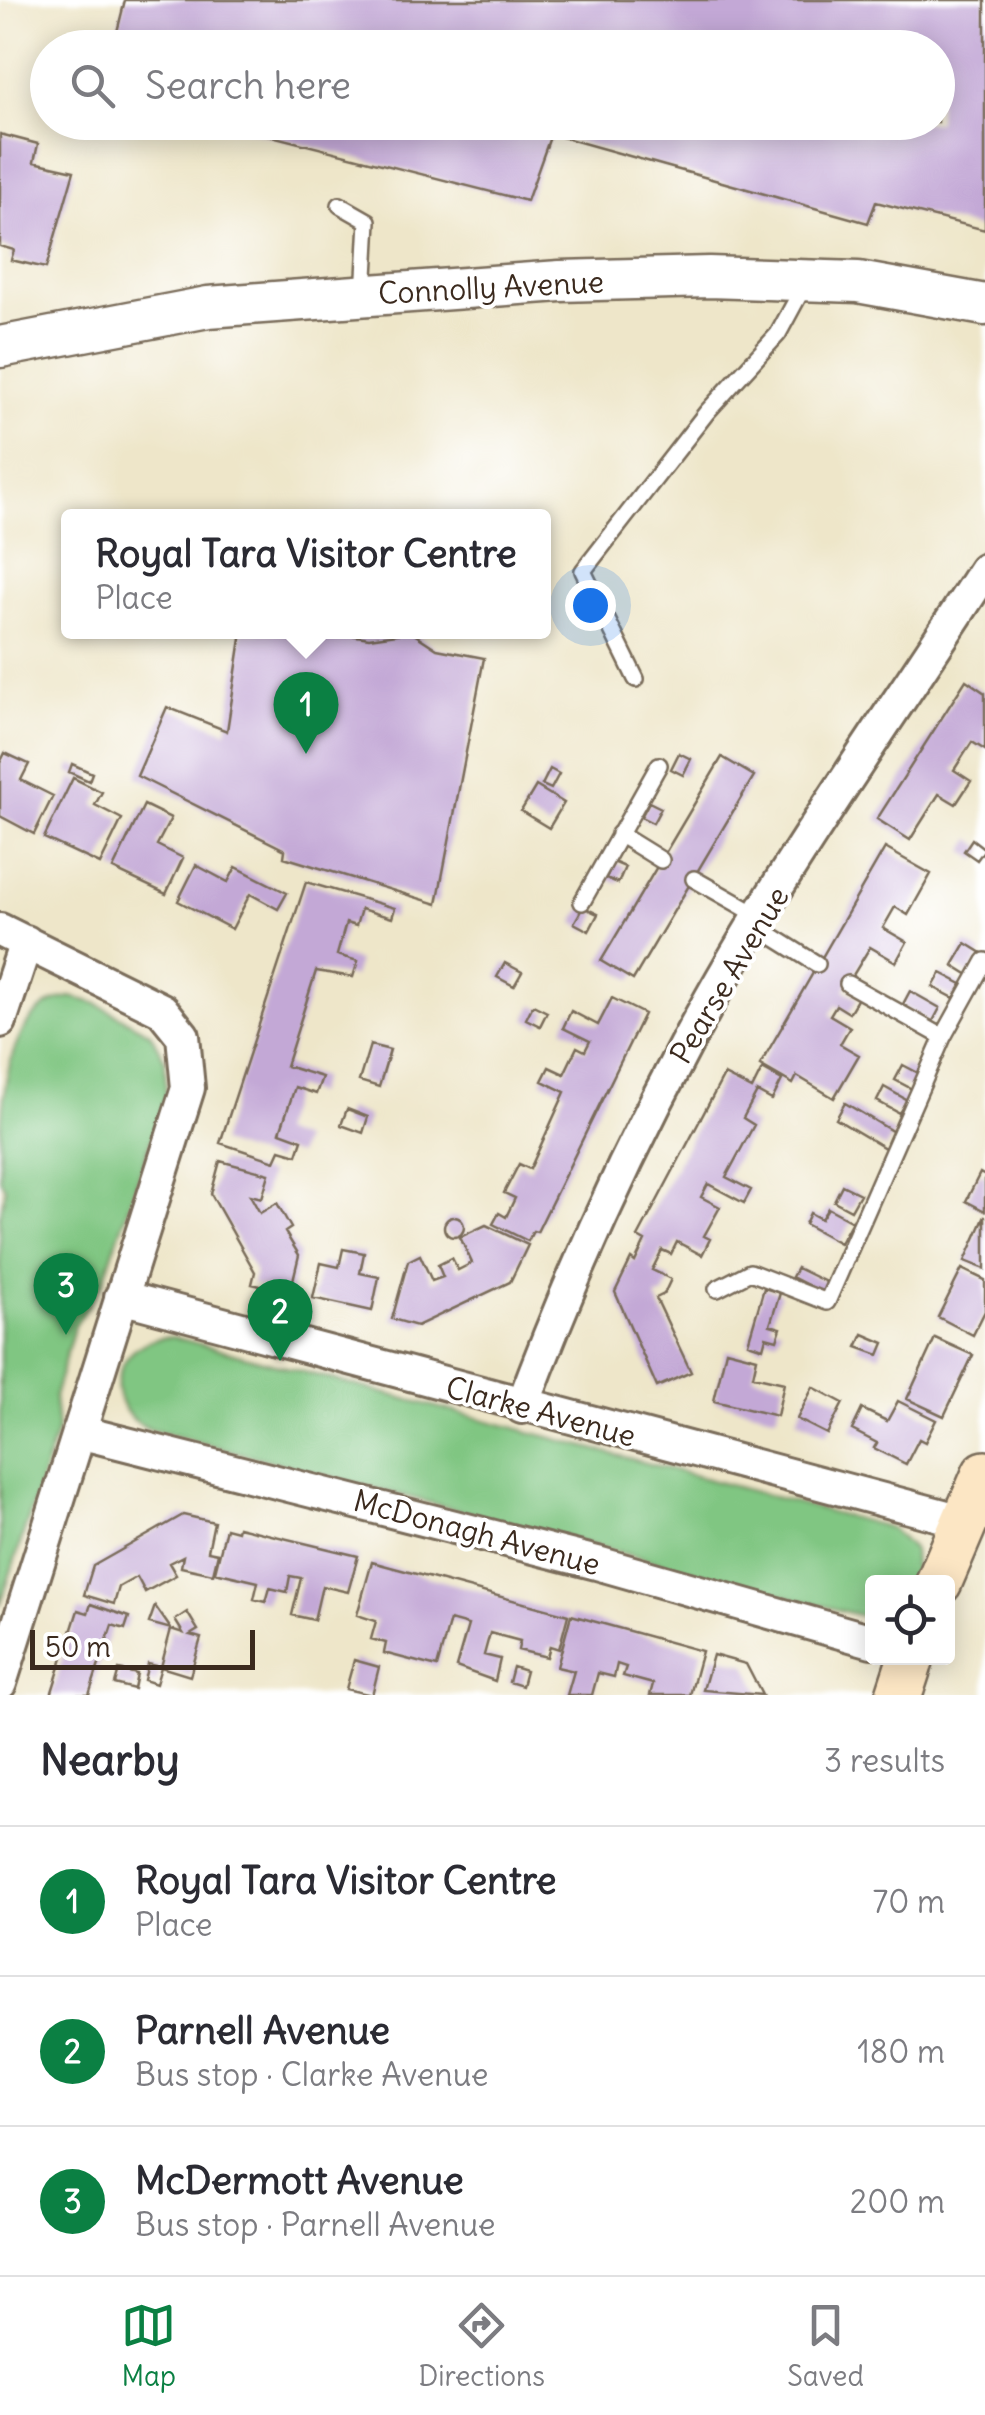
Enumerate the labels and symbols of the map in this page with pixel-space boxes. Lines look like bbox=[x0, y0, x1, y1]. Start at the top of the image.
street label: Connolly Avenue bbox=[377, 262, 605, 312]
your location bbox=[565, 580, 616, 631]
pin: 1 bbox=[274, 672, 338, 754]
street label: Pearse Avenue bbox=[661, 880, 797, 1070]
pin: 3 bbox=[34, 1252, 98, 1335]
pin: 2 bbox=[248, 1278, 312, 1361]
street label: Clarke Avenue bbox=[442, 1367, 640, 1455]
street label: McDonagh Avenue bbox=[350, 1481, 604, 1583]
scale bar bbox=[30, 1625, 255, 1670]

